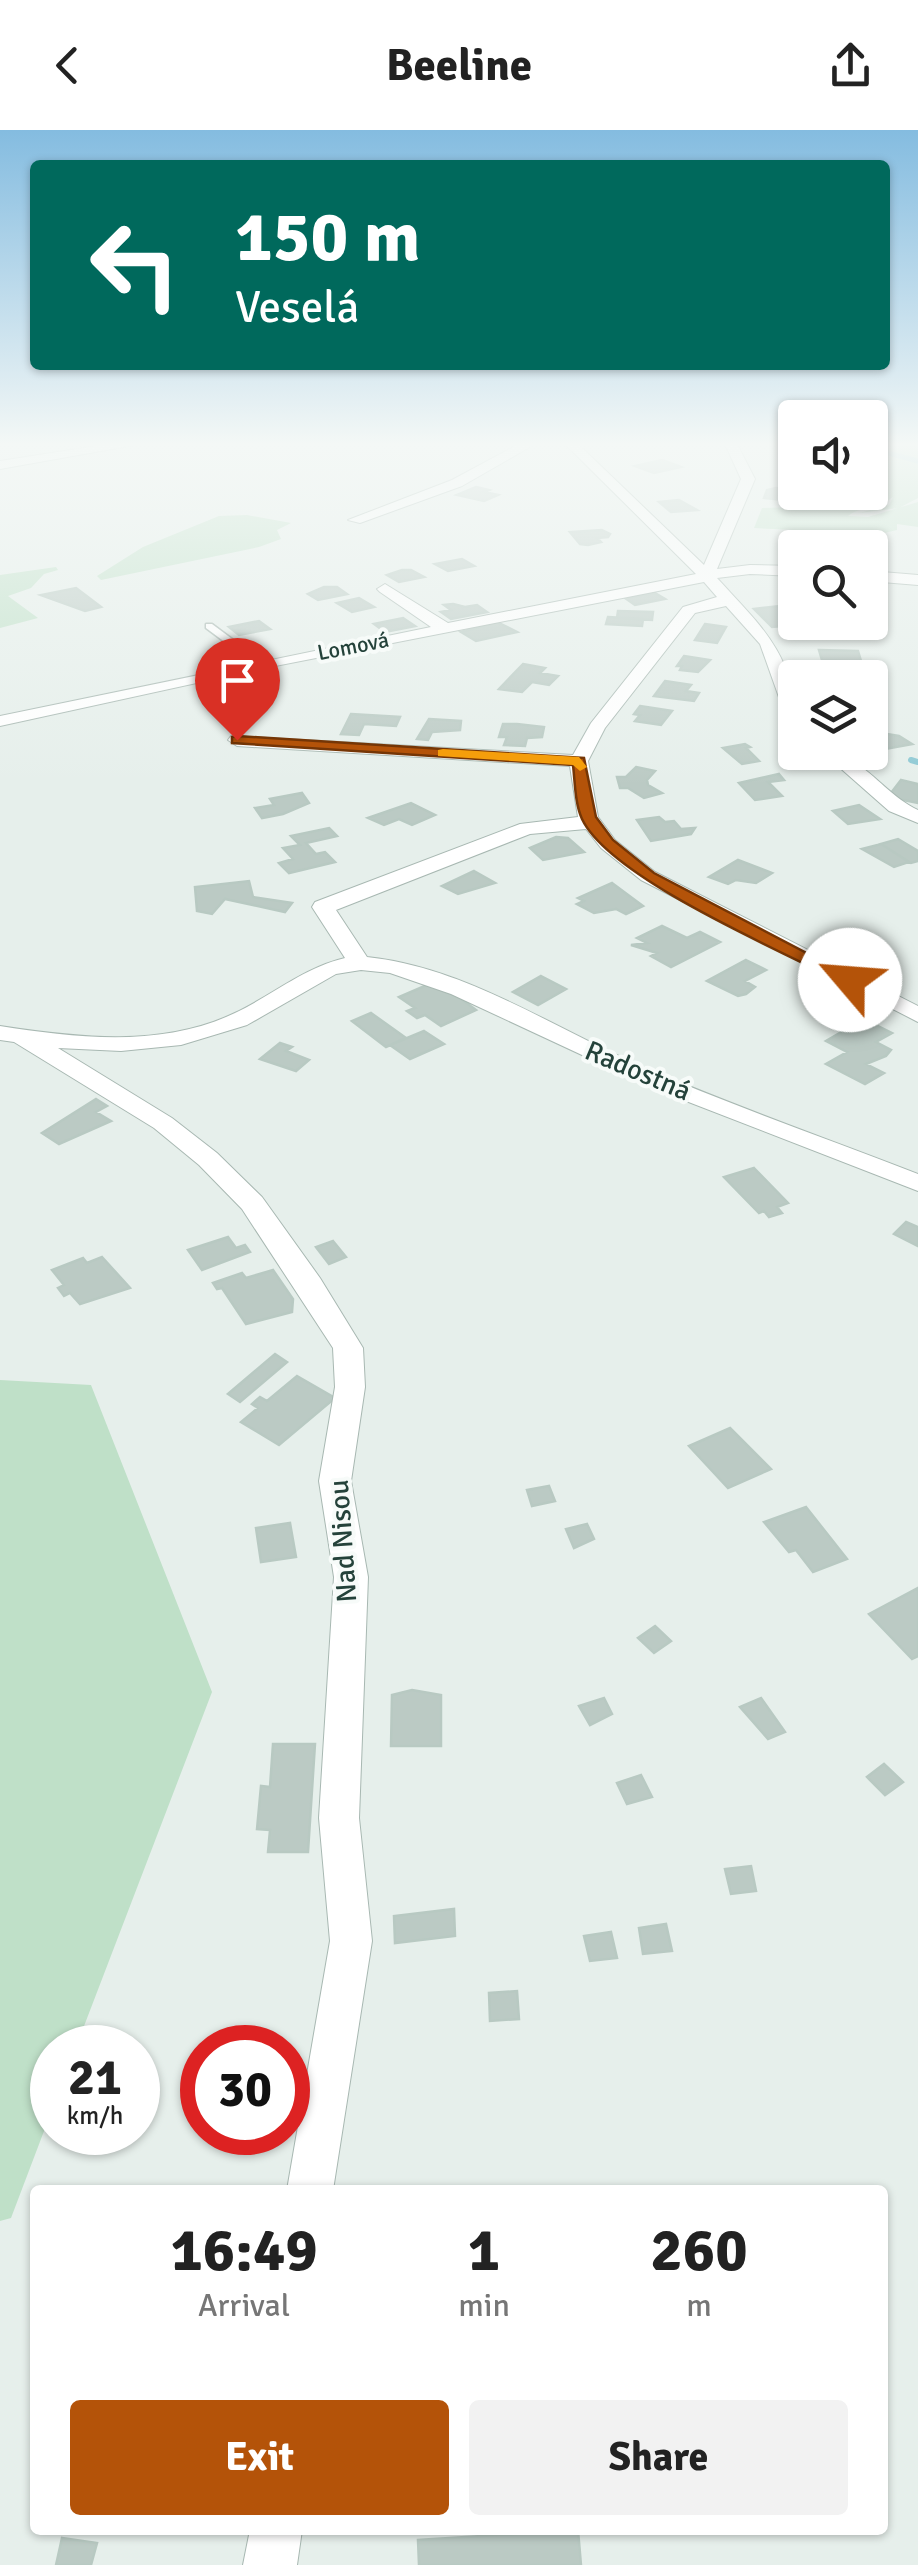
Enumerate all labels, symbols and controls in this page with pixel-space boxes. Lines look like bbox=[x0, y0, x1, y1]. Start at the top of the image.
icon: back bbox=[40, 38, 95, 93]
text: Beeline bbox=[386, 38, 532, 93]
icon: share bbox=[823, 38, 878, 93]
text: 150 m bbox=[235, 194, 420, 280]
icon: left bbox=[70, 200, 200, 330]
text: Veselá bbox=[235, 280, 359, 335]
map controls bbox=[778, 400, 888, 770]
button: sound bbox=[778, 400, 888, 510]
button: search bbox=[778, 530, 888, 640]
street label: Lomová bbox=[315, 626, 391, 666]
pin bbox=[195, 638, 280, 741]
icon: arrive bbox=[210, 653, 265, 708]
button: layers bbox=[778, 660, 888, 770]
position arrow bbox=[798, 928, 902, 1032]
street label: Radostná bbox=[580, 1034, 696, 1108]
street label: Nad Nisou bbox=[322, 1479, 364, 1603]
speed limit sign: 30 bbox=[180, 2025, 310, 2155]
text: 21 bbox=[68, 2047, 122, 2109]
text: km/h bbox=[67, 2100, 123, 2131]
text: 16:49 bbox=[170, 2214, 318, 2288]
text: 1 bbox=[468, 2214, 500, 2288]
text: 260 bbox=[650, 2214, 748, 2288]
text: Arrival bbox=[198, 2286, 290, 2325]
text: min bbox=[458, 2286, 510, 2325]
text: m bbox=[686, 2286, 712, 2325]
button: Exit bbox=[70, 2400, 449, 2515]
button: Share bbox=[469, 2400, 848, 2515]

